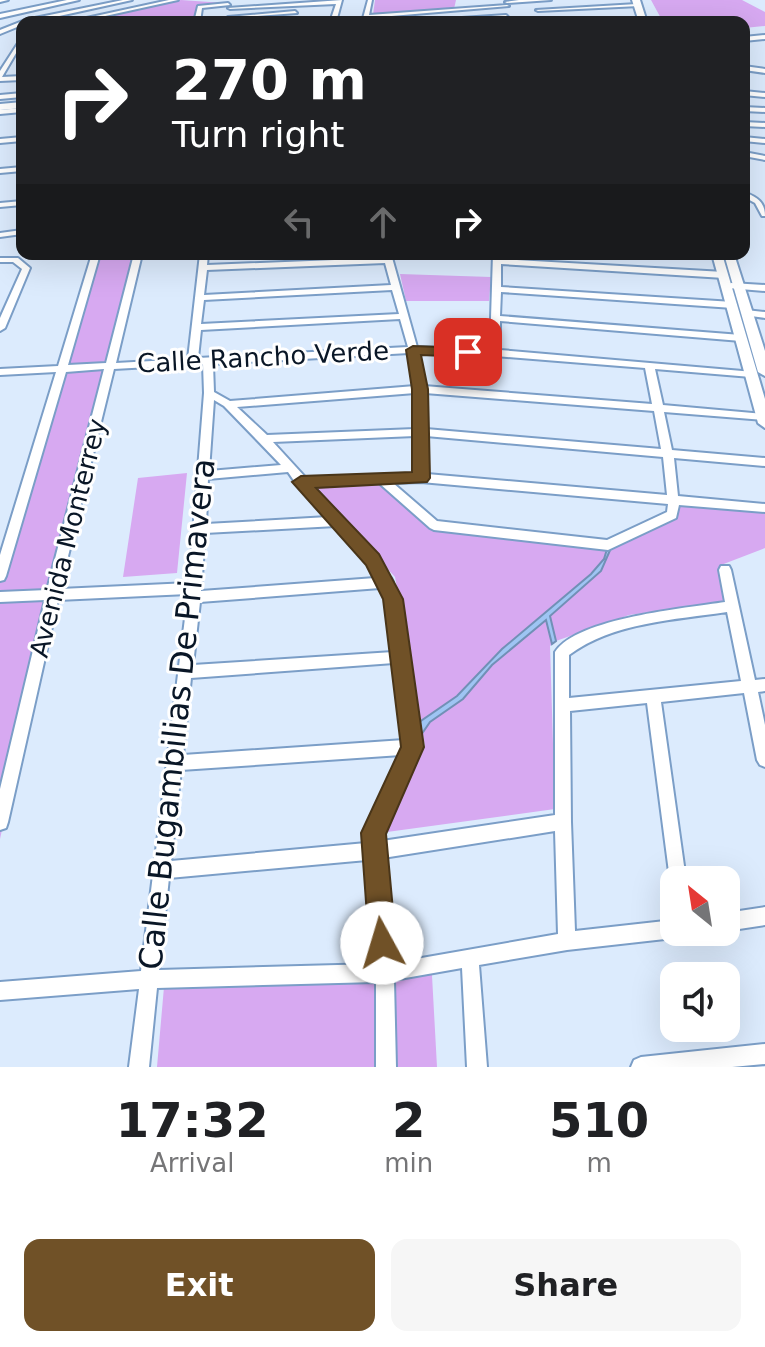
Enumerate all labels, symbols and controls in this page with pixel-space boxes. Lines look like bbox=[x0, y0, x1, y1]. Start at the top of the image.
text: 270 m bbox=[172, 47, 367, 112]
icon: right bbox=[40, 48, 144, 152]
text: Turn right bbox=[172, 114, 344, 155]
icon: left bbox=[277, 200, 321, 244]
icon: ahead bbox=[361, 200, 405, 244]
icon: right bbox=[445, 200, 489, 244]
pin bbox=[434, 318, 502, 386]
icon: arrive bbox=[446, 330, 490, 374]
street label: Calle Rancho Verde bbox=[136, 335, 390, 379]
street label: Avenida Monterrey bbox=[24, 416, 112, 660]
street label: Calle Bugambilias De Primavera bbox=[131, 457, 223, 971]
north arrow bbox=[660, 866, 740, 946]
map controls bbox=[660, 866, 740, 1042]
position arrow bbox=[340, 901, 424, 985]
button: sound bbox=[660, 962, 740, 1042]
text: 17:32 bbox=[116, 1092, 269, 1148]
text: 2 bbox=[392, 1092, 425, 1148]
text: 510 bbox=[549, 1092, 649, 1148]
text: Arrival bbox=[150, 1148, 234, 1178]
text: min bbox=[384, 1148, 433, 1178]
text: m bbox=[586, 1148, 612, 1178]
button: Exit bbox=[24, 1239, 375, 1331]
button: Share bbox=[391, 1239, 741, 1331]

